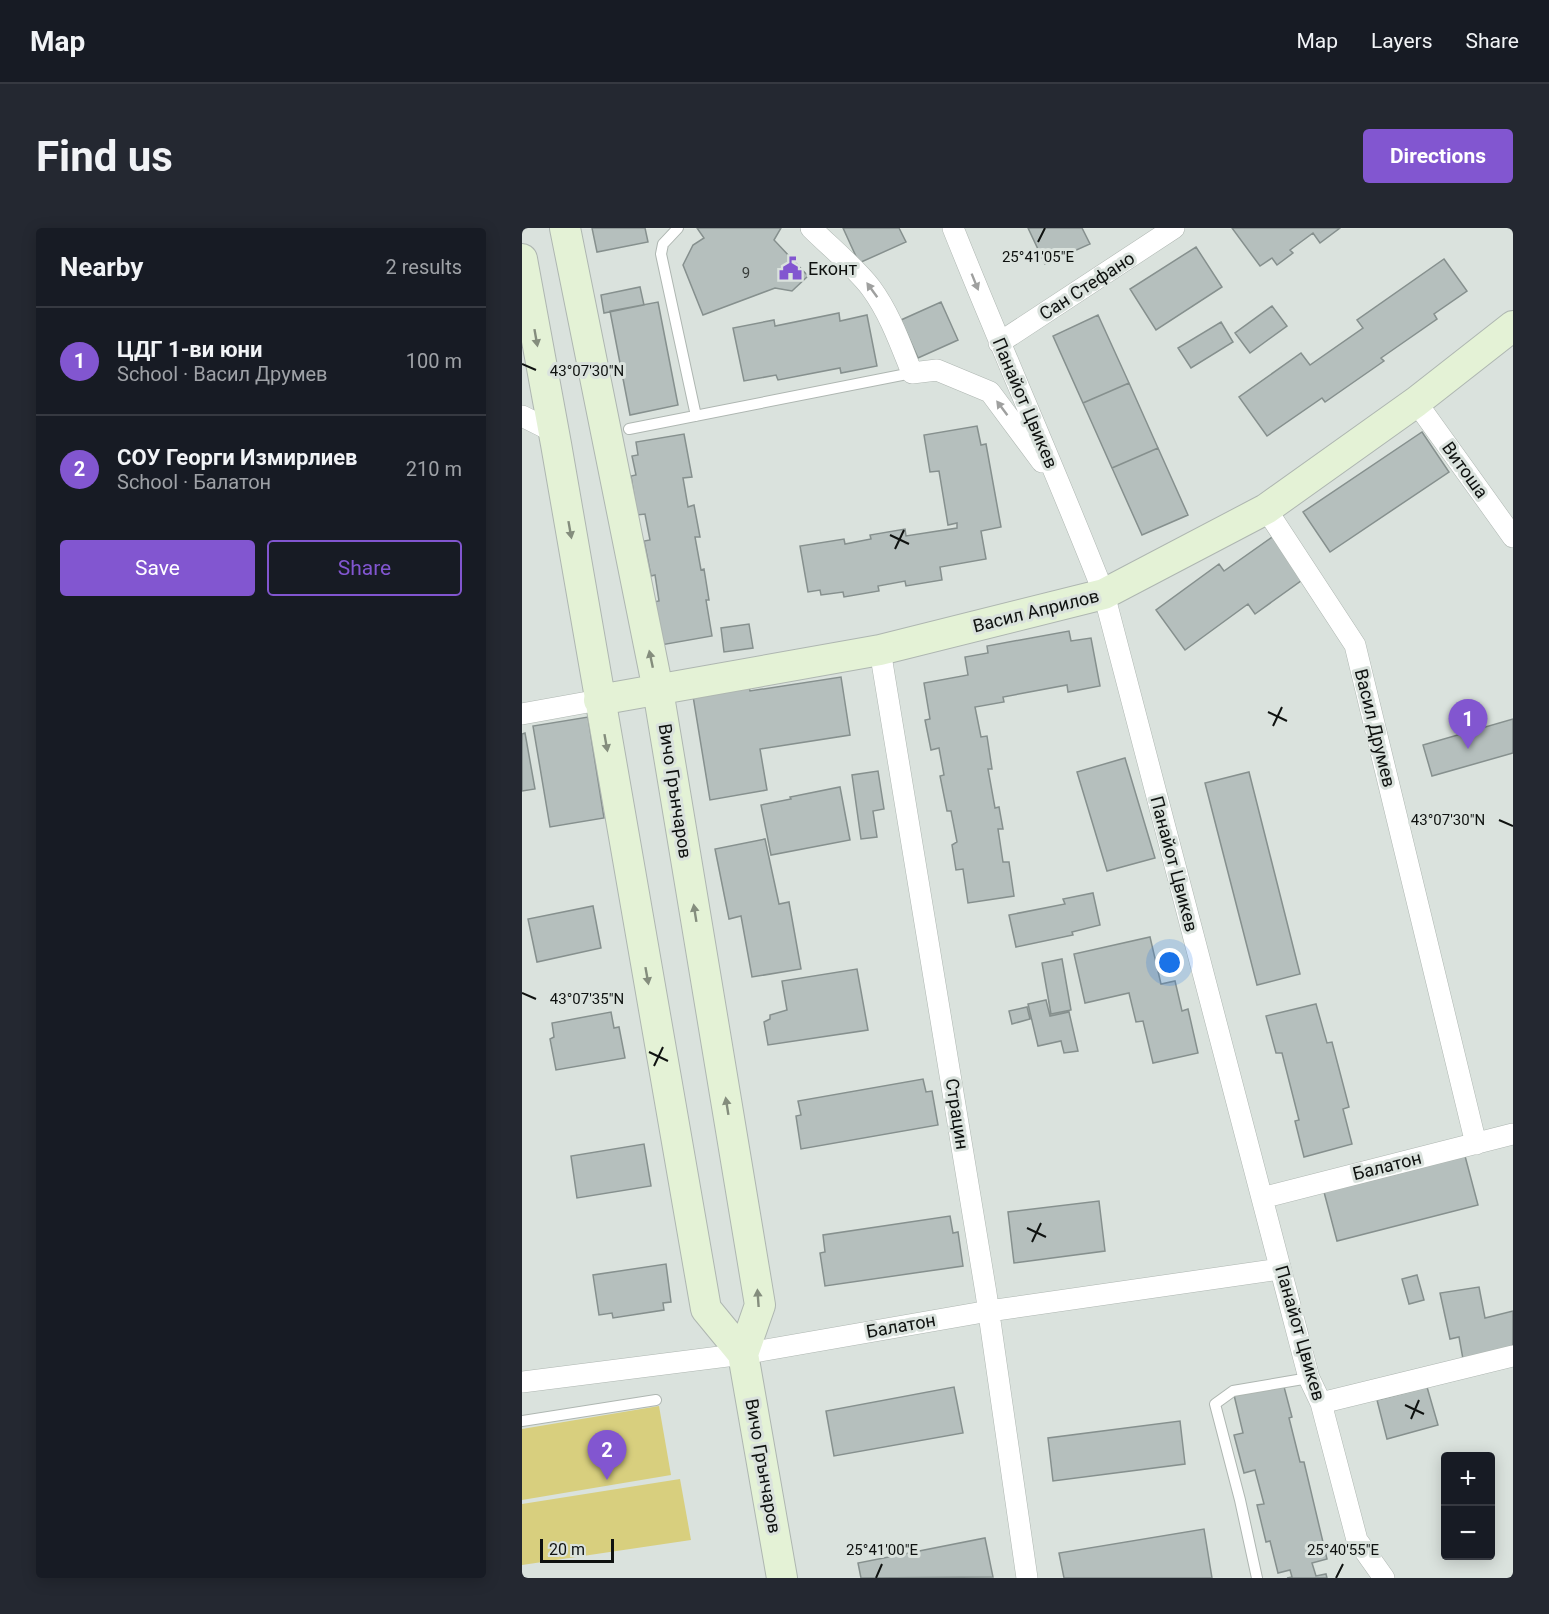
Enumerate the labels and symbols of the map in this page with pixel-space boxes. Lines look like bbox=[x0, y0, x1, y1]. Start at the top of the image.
street label: Сан Стефано bbox=[1035, 247, 1138, 324]
text: 25°41'05"E bbox=[1002, 248, 1075, 266]
public building icon: Еконт bbox=[777, 256, 803, 282]
place label: Еконт bbox=[808, 258, 857, 279]
house number: 9 bbox=[742, 264, 750, 282]
one-way arrow bbox=[970, 274, 980, 292]
one-way arrow bbox=[866, 282, 878, 298]
one-way arrow bbox=[532, 328, 541, 347]
street label: Панайот Цвикев bbox=[989, 334, 1062, 471]
text: 43°07'30"N bbox=[550, 362, 624, 380]
one-way arrow bbox=[996, 401, 1008, 416]
street label: Витоша bbox=[1438, 437, 1493, 502]
one-way arrow bbox=[566, 520, 575, 539]
street label: Васил Априлов bbox=[971, 585, 1101, 636]
one-way arrow bbox=[646, 650, 656, 668]
street label: Васил Друмев bbox=[1351, 667, 1400, 789]
pin: 1 bbox=[1448, 700, 1488, 749]
street label: Вичо Грънчаров bbox=[654, 722, 697, 860]
one-way arrow bbox=[602, 733, 611, 752]
street label: Панайот Цвикев bbox=[1146, 794, 1203, 934]
text: 43°07'30"N bbox=[1411, 811, 1485, 829]
one-way arrow bbox=[690, 904, 699, 923]
your location bbox=[1155, 948, 1184, 977]
one-way arrow bbox=[643, 967, 652, 986]
text: 43°07'35"N bbox=[550, 990, 624, 1008]
street label: Страцин bbox=[942, 1077, 973, 1151]
one-way arrow bbox=[722, 1096, 731, 1115]
street label: Балатон bbox=[1350, 1147, 1423, 1184]
street label: Панайот Цвикев bbox=[1271, 1263, 1330, 1403]
one-way arrow bbox=[753, 1288, 763, 1307]
street label: Балатон bbox=[865, 1309, 937, 1342]
street label: Вичо Грънчаров bbox=[741, 1397, 786, 1535]
pin: 2 bbox=[588, 1430, 626, 1480]
scale bar bbox=[540, 1536, 614, 1564]
text: 25°41'00"E bbox=[846, 1541, 919, 1559]
text: 25°40'55"E bbox=[1307, 1541, 1380, 1559]

